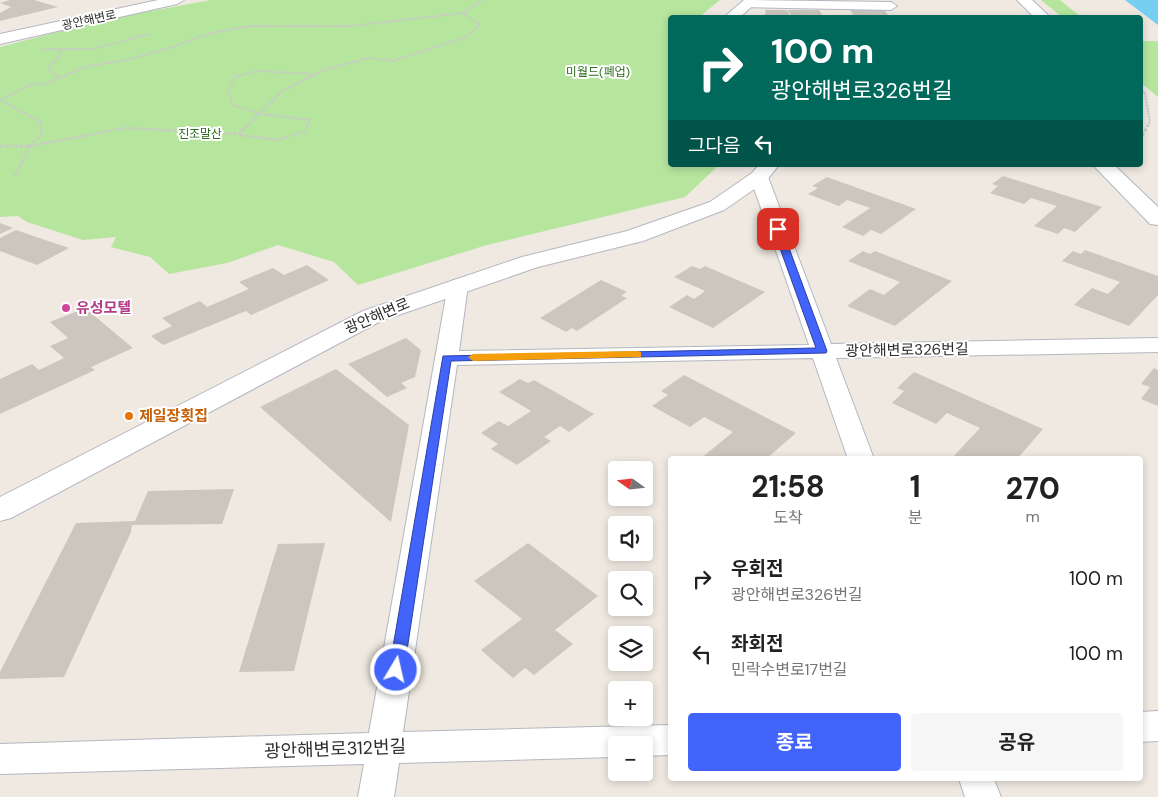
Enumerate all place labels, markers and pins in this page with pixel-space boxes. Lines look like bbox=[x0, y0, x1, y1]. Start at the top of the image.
pin bbox=[757, 208, 799, 250]
place label: 유성모텔 bbox=[76, 298, 131, 318]
marker: 유성모텔 bbox=[60, 302, 72, 314]
place label: 제일장횟집 bbox=[139, 406, 208, 426]
marker: 제일장횟집 bbox=[123, 410, 135, 422]

